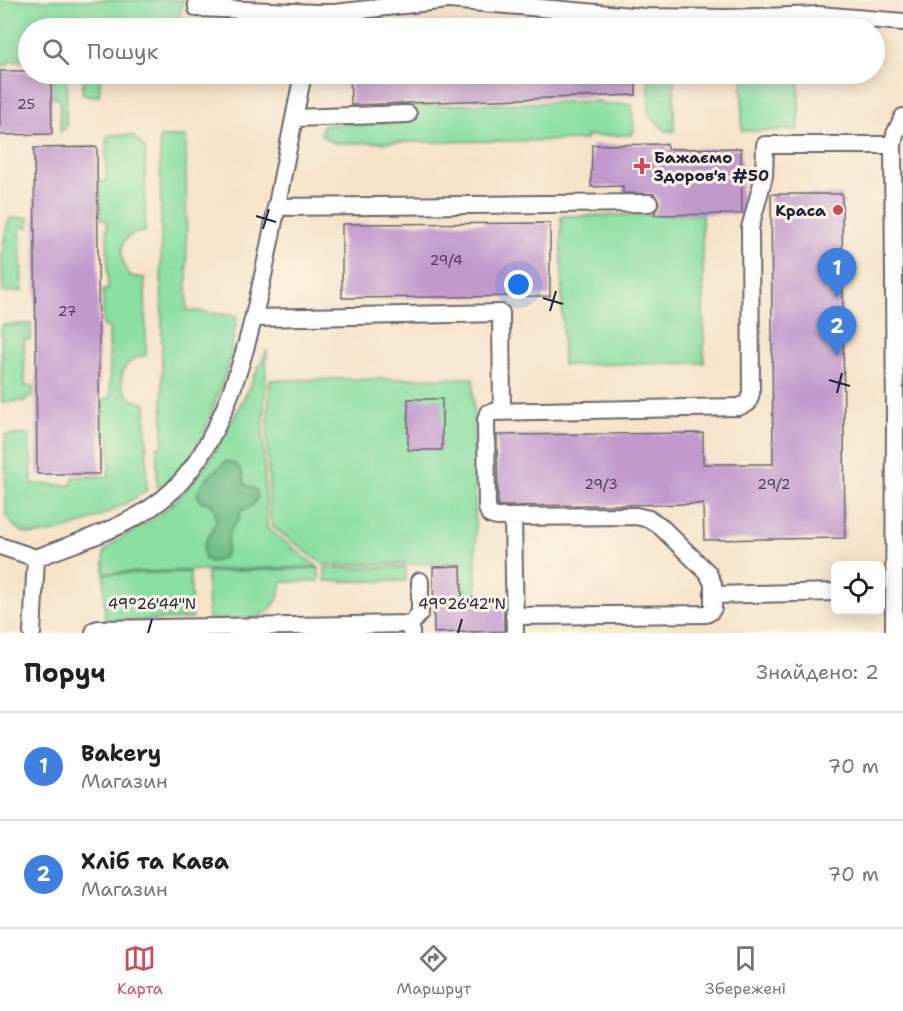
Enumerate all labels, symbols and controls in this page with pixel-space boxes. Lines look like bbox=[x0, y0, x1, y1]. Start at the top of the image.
search box bbox=[18, 18, 885, 84]
icon: search bbox=[39, 35, 72, 68]
text: Пошук bbox=[87, 37, 158, 66]
house number: 25 bbox=[17, 95, 35, 113]
place label: Бажаємо Здоров'я #50 bbox=[654, 147, 769, 186]
marker: Бажаємо Здоров'я #50 bbox=[635, 159, 649, 173]
place label: Краса bbox=[775, 200, 826, 221]
marker: Краса bbox=[831, 203, 845, 217]
pin: 1 bbox=[818, 248, 856, 298]
house number: 29/4 bbox=[430, 251, 463, 269]
your location bbox=[504, 270, 533, 299]
house number: 27 bbox=[58, 302, 76, 320]
pin: 2 bbox=[818, 306, 856, 356]
house number: 29/3 bbox=[584, 475, 618, 493]
house number: 29/2 bbox=[757, 475, 791, 493]
map controls bbox=[831, 561, 885, 615]
button: locate bbox=[831, 561, 885, 615]
text: 49°26'44"N bbox=[108, 594, 196, 614]
text: 49°26'42"N bbox=[418, 594, 506, 614]
text: Поруч bbox=[24, 655, 106, 690]
text: Знайдено: 2 bbox=[756, 659, 879, 685]
text: Bakery bbox=[81, 739, 161, 768]
text: 1 bbox=[39, 753, 48, 779]
text: 70 m bbox=[827, 753, 879, 779]
text: Магазин bbox=[81, 768, 168, 794]
text: Хліб та Кава bbox=[81, 847, 229, 876]
text: 2 bbox=[37, 861, 51, 887]
text: 70 m bbox=[827, 861, 879, 887]
text: Магазин bbox=[81, 876, 168, 902]
tab: Карта bbox=[117, 942, 163, 999]
tab: Маршрут bbox=[397, 942, 471, 999]
tab: Збережені bbox=[705, 942, 786, 999]

